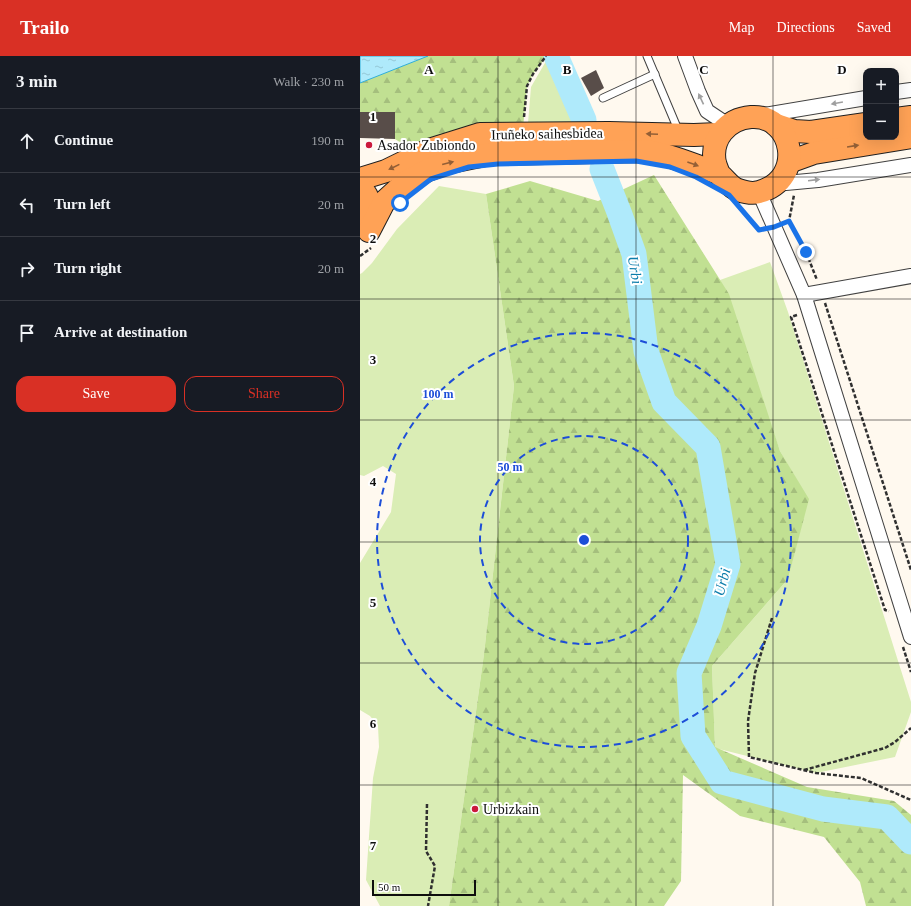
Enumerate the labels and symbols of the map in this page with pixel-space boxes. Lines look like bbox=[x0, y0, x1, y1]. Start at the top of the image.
text: A bbox=[424, 62, 434, 77]
text: B bbox=[563, 62, 572, 77]
text: C bbox=[699, 62, 709, 77]
text: D bbox=[837, 62, 847, 77]
one-way arrow bbox=[698, 92, 704, 104]
one-way arrow bbox=[831, 100, 843, 106]
text: 1 bbox=[370, 109, 376, 124]
street label: Iruñeko saihesbidea bbox=[491, 126, 604, 142]
one-way arrow bbox=[645, 131, 658, 137]
place label: Asador Zubiondo bbox=[377, 138, 475, 153]
marker: Asador Zubiondo bbox=[364, 140, 374, 150]
one-way arrow bbox=[847, 143, 859, 149]
one-way arrow bbox=[442, 159, 455, 165]
one-way arrow bbox=[688, 162, 700, 168]
one-way arrow bbox=[389, 163, 400, 170]
one-way arrow bbox=[808, 177, 820, 183]
route start bbox=[391, 194, 409, 212]
text: 2 bbox=[370, 231, 376, 246]
route end bbox=[797, 243, 815, 261]
water label: Urbi bbox=[625, 255, 645, 285]
text: 3 bbox=[370, 352, 377, 367]
text: 100 m bbox=[423, 387, 454, 401]
text: 50 m bbox=[498, 460, 523, 474]
text: 4 bbox=[370, 474, 377, 489]
centre of rings bbox=[577, 533, 591, 547]
water label: Urbi bbox=[711, 566, 733, 598]
text: 5 bbox=[370, 595, 377, 610]
text: 6 bbox=[370, 716, 377, 731]
place label: Urbizkain bbox=[483, 802, 539, 817]
marker: Urbizkain bbox=[470, 804, 480, 814]
text: 7 bbox=[370, 838, 377, 853]
scale bar bbox=[372, 878, 476, 897]

